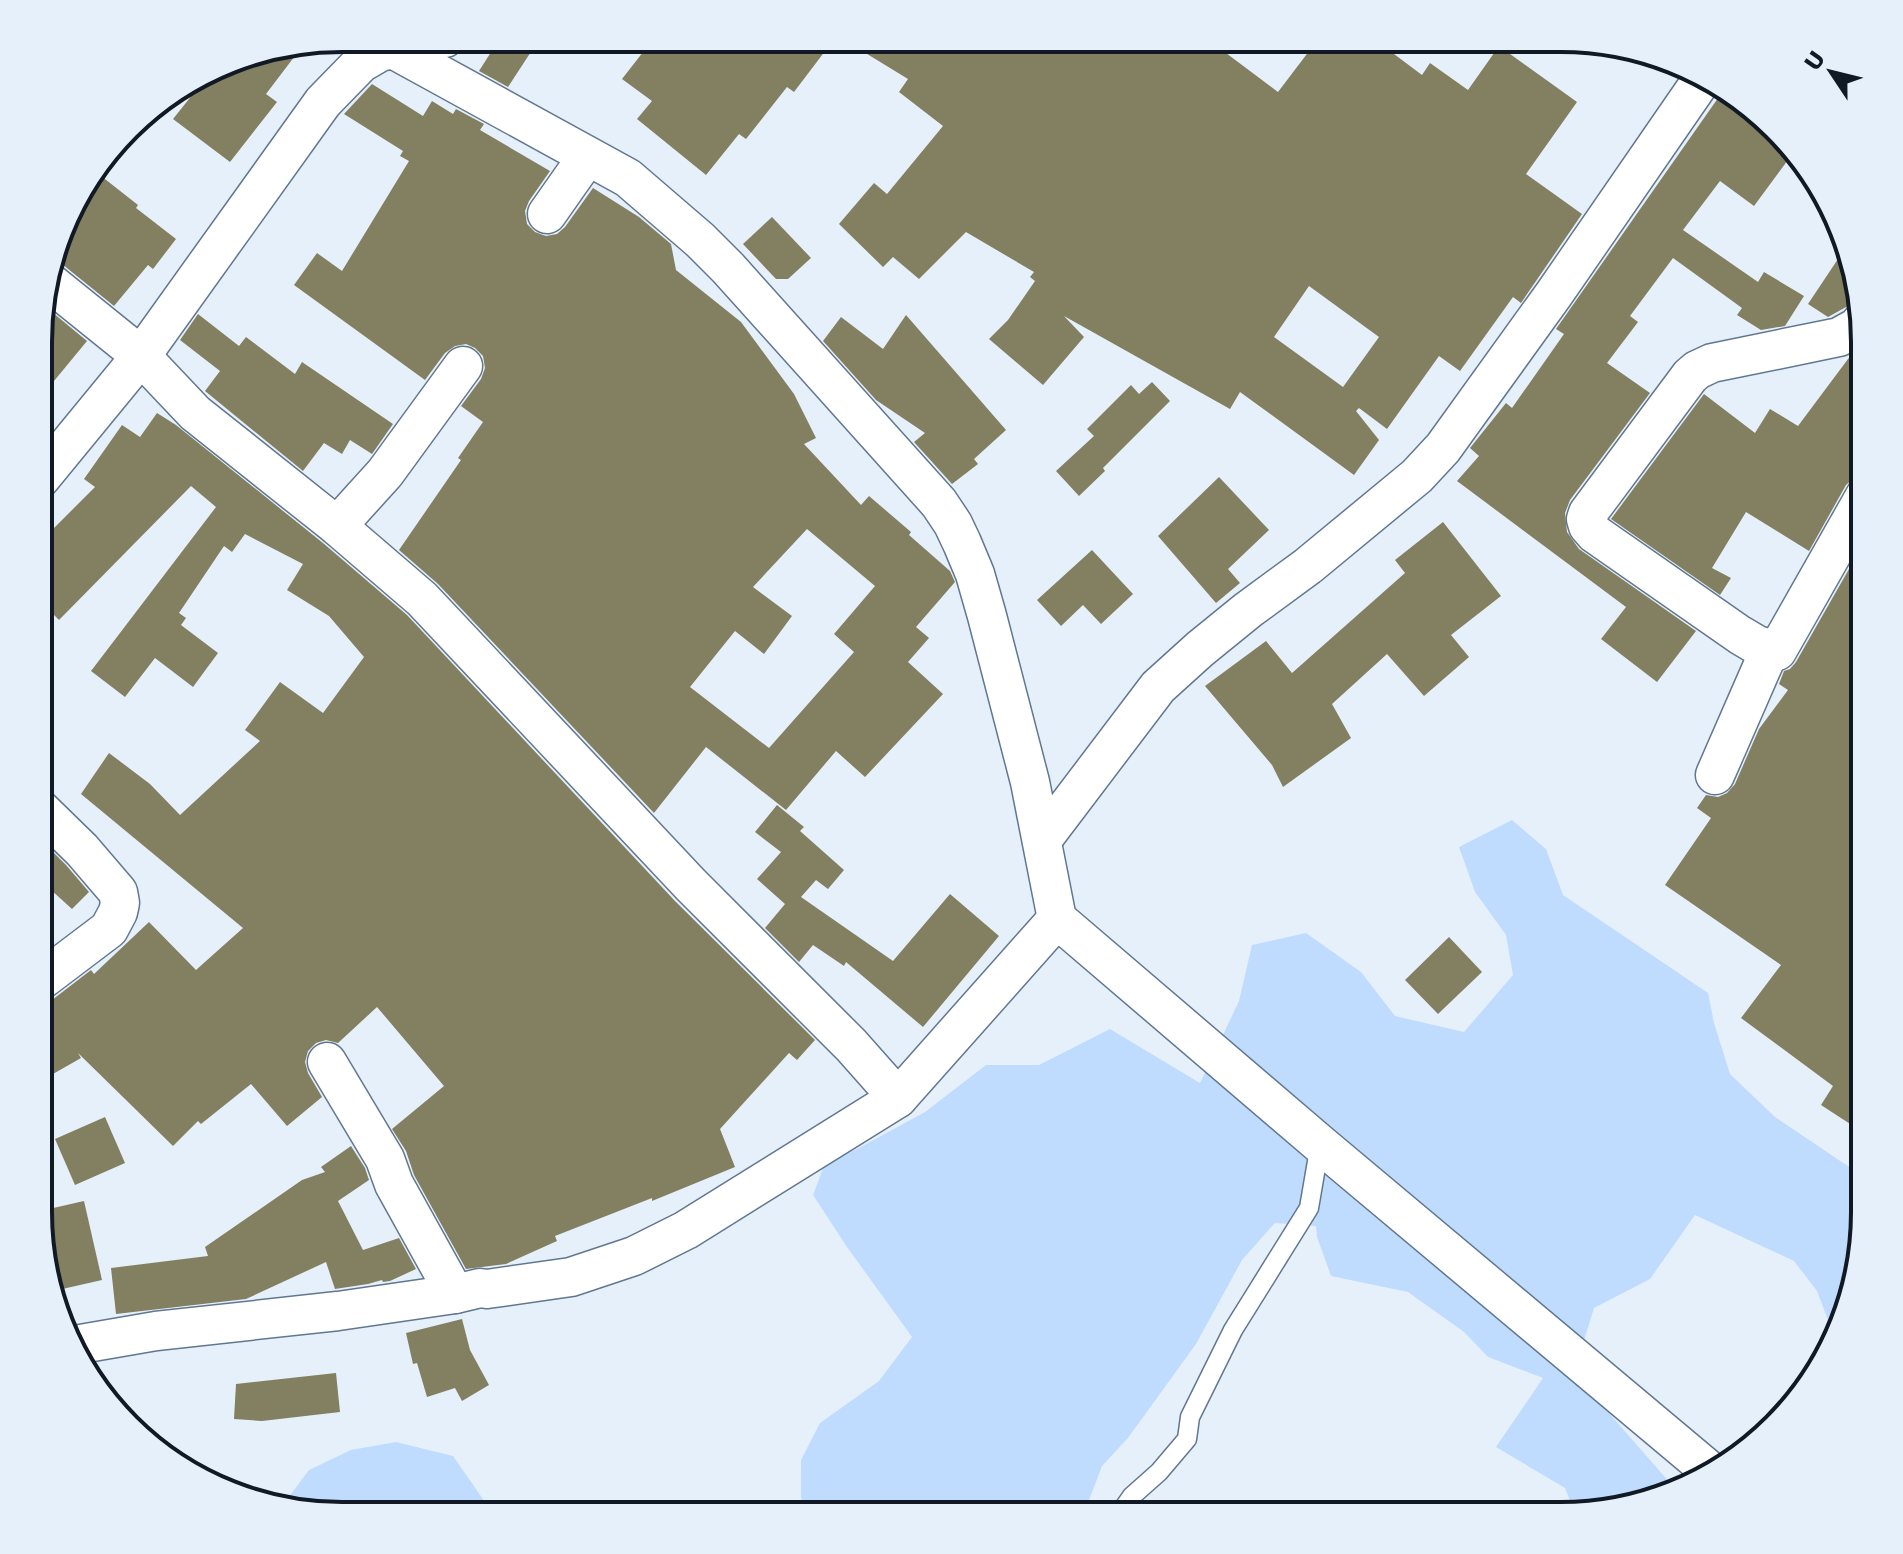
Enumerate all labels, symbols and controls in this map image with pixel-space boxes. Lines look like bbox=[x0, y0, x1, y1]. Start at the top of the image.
north arrow bbox=[1791, 32, 1871, 112]
text: U bbox=[1800, 46, 1830, 75]

